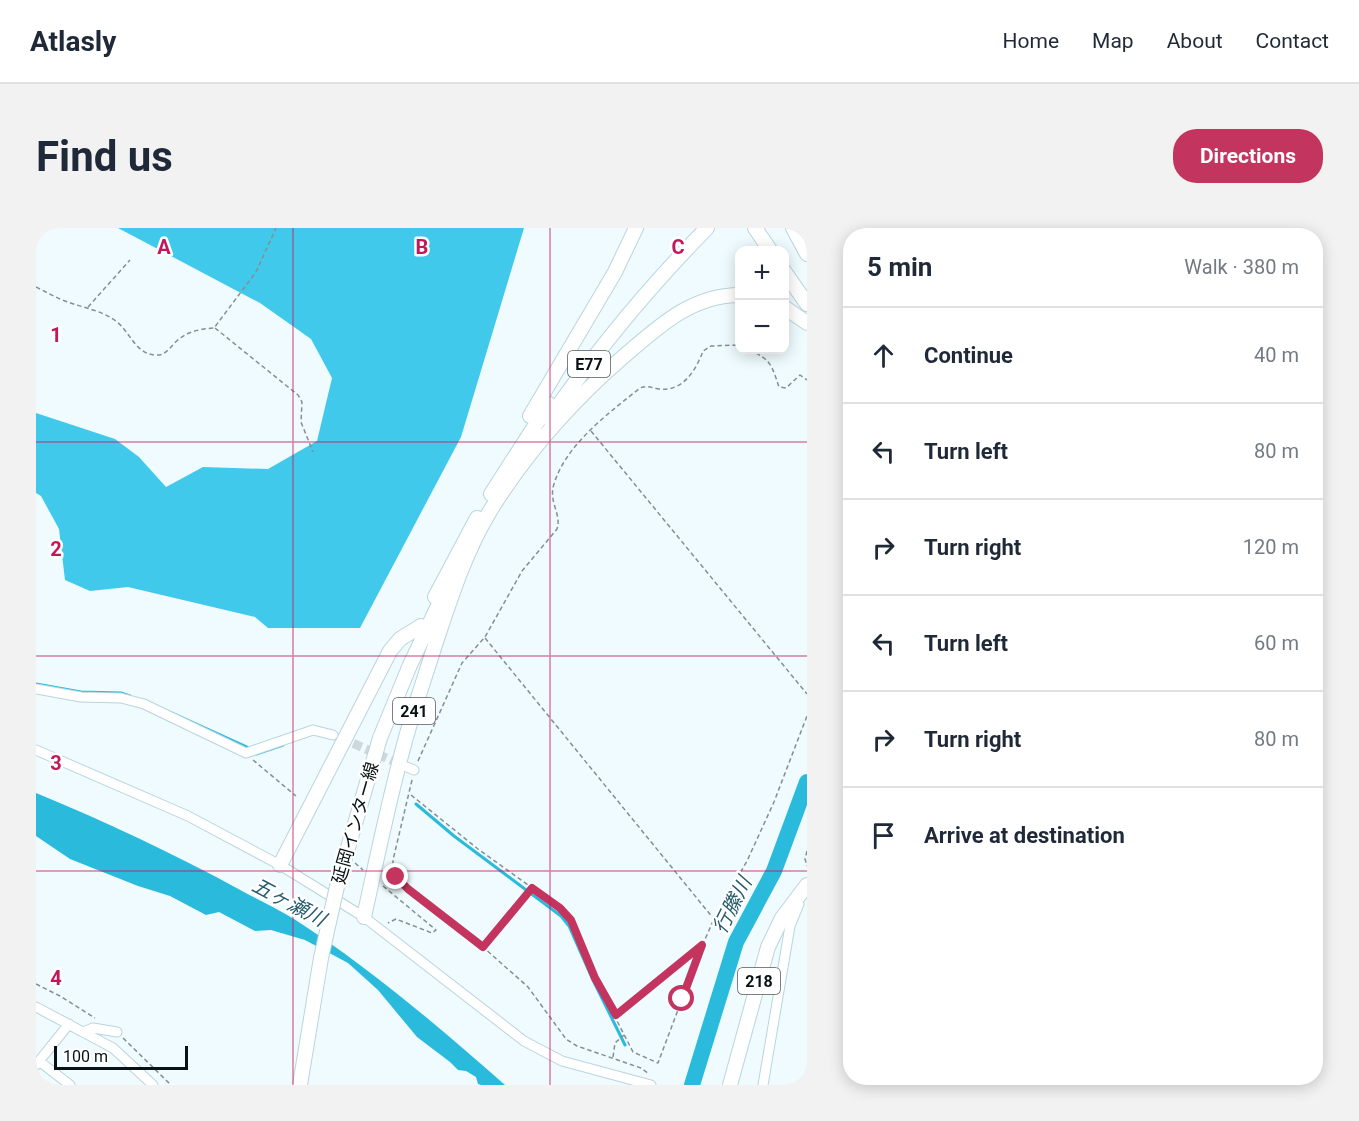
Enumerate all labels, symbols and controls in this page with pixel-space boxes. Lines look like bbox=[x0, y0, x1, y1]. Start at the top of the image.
text: Atlasly bbox=[30, 25, 116, 58]
text: Home bbox=[1003, 29, 1059, 53]
text: Map bbox=[1092, 29, 1134, 53]
text: About bbox=[1167, 29, 1223, 53]
text: Contact bbox=[1256, 29, 1329, 53]
button: Directions bbox=[1173, 129, 1323, 183]
text: Find us bbox=[36, 132, 173, 181]
text: A bbox=[157, 235, 171, 259]
text: B bbox=[416, 235, 428, 259]
text: C bbox=[671, 235, 685, 259]
map controls bbox=[735, 246, 789, 354]
button: + bbox=[735, 246, 789, 300]
text: 5 min bbox=[867, 252, 932, 282]
text: Walk · 380 m bbox=[1184, 255, 1299, 279]
button: − bbox=[735, 300, 789, 354]
text: 1 bbox=[50, 323, 62, 347]
icon: ahead bbox=[867, 339, 900, 372]
text: Continue bbox=[924, 343, 1013, 368]
text: 40 m bbox=[1254, 343, 1299, 367]
road number: E77 bbox=[568, 351, 610, 377]
icon: left bbox=[867, 435, 900, 468]
text: Turn left bbox=[924, 439, 1008, 464]
text: 80 m bbox=[1254, 439, 1299, 463]
icon: right bbox=[867, 531, 900, 564]
text: Turn right bbox=[924, 535, 1021, 560]
text: 120 m bbox=[1243, 535, 1299, 559]
text: 2 bbox=[50, 537, 62, 561]
icon: left bbox=[867, 627, 900, 660]
text: Turn left bbox=[924, 631, 1008, 656]
text: 60 m bbox=[1254, 631, 1299, 655]
road number: 241 bbox=[393, 698, 435, 724]
icon: right bbox=[867, 723, 900, 756]
text: Turn right bbox=[924, 727, 1021, 752]
text: 80 m bbox=[1254, 727, 1299, 751]
text: 3 bbox=[50, 751, 62, 775]
street label: 延岡インター線 bbox=[328, 760, 382, 886]
icon: arrive bbox=[867, 819, 900, 852]
text: Arrive at destination bbox=[924, 823, 1125, 848]
route end bbox=[382, 863, 408, 889]
water label: 行縢川 bbox=[708, 871, 757, 937]
water label: 五ヶ瀬川 bbox=[248, 873, 332, 932]
text: 4 bbox=[50, 966, 62, 990]
road number: 218 bbox=[738, 968, 780, 994]
route start bbox=[668, 985, 694, 1011]
scale bar bbox=[54, 1043, 188, 1070]
text: 100 m bbox=[63, 1047, 108, 1066]

